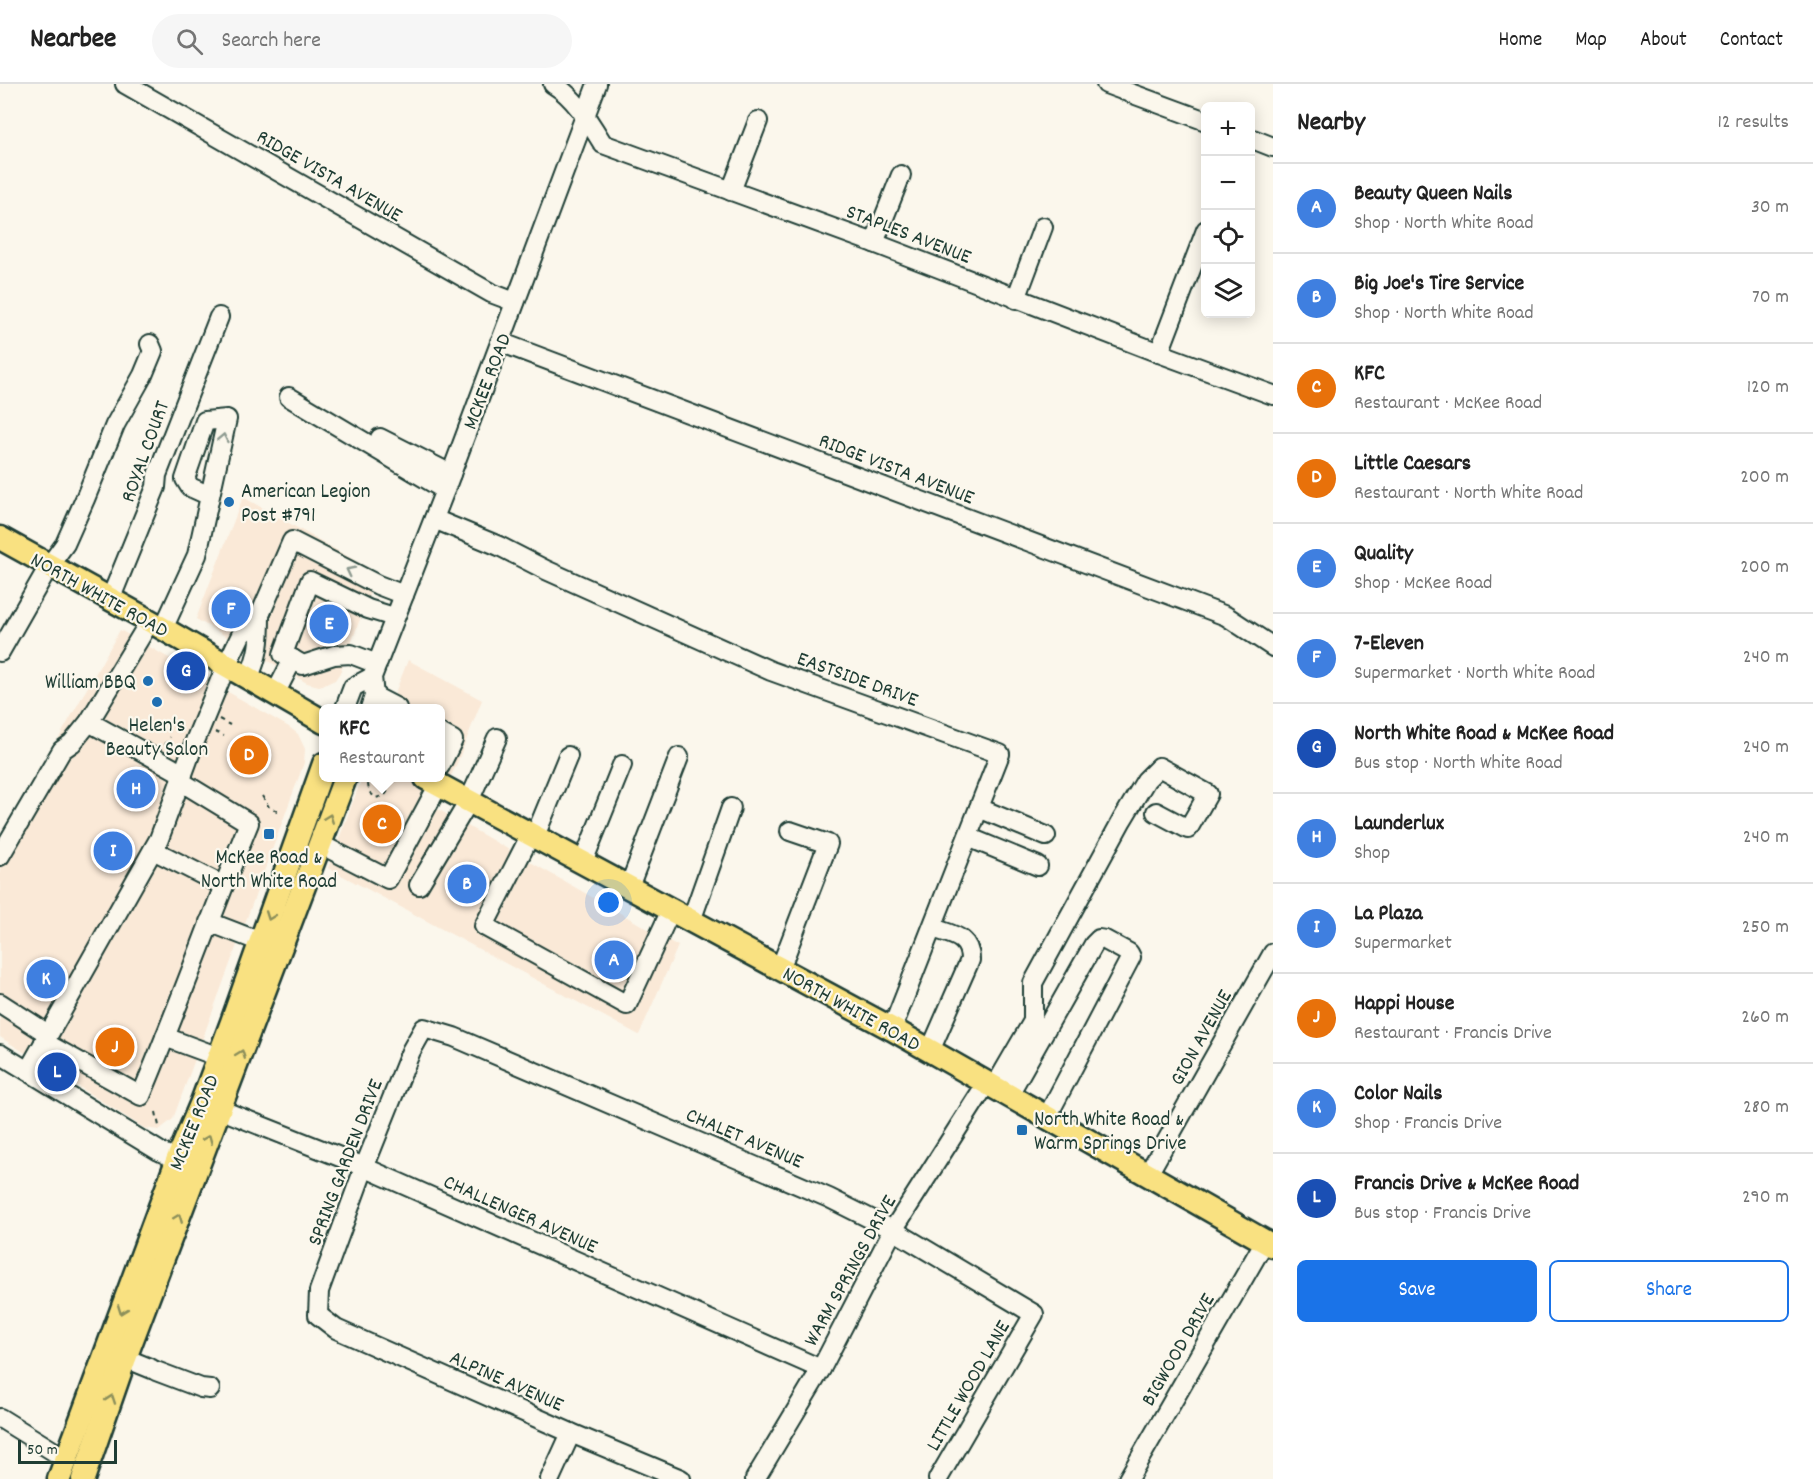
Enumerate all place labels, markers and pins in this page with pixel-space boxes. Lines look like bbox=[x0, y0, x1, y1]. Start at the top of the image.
place label: American Legion Post #791 bbox=[241, 478, 371, 532]
marker: American Legion Post #791 bbox=[222, 495, 236, 509]
pin: F bbox=[212, 586, 250, 632]
pin: E bbox=[310, 602, 348, 646]
pin: G bbox=[166, 648, 206, 694]
place label: William BBQ bbox=[45, 669, 136, 699]
marker: William BBQ bbox=[141, 674, 155, 688]
marker: Helen's Beauty Salon bbox=[150, 695, 164, 709]
place label: Helen's Beauty Salon bbox=[106, 712, 208, 766]
pin: D bbox=[230, 732, 268, 778]
pin: H bbox=[116, 766, 156, 812]
pin: C bbox=[362, 802, 401, 846]
marker: McKee Road & North White Road bbox=[262, 827, 276, 841]
pin: I bbox=[94, 828, 132, 873]
place label: McKee Road & North White Road bbox=[201, 844, 337, 898]
pin: B bbox=[448, 862, 486, 906]
pin: A bbox=[594, 938, 634, 982]
pin: K bbox=[26, 956, 66, 1002]
pin: J bbox=[96, 1024, 134, 1070]
pin: L bbox=[38, 1050, 76, 1094]
place label: North White Road & Warm Springs Drive bbox=[1034, 1106, 1187, 1160]
marker: North White Road & Warm Springs Drive bbox=[1015, 1123, 1029, 1137]

